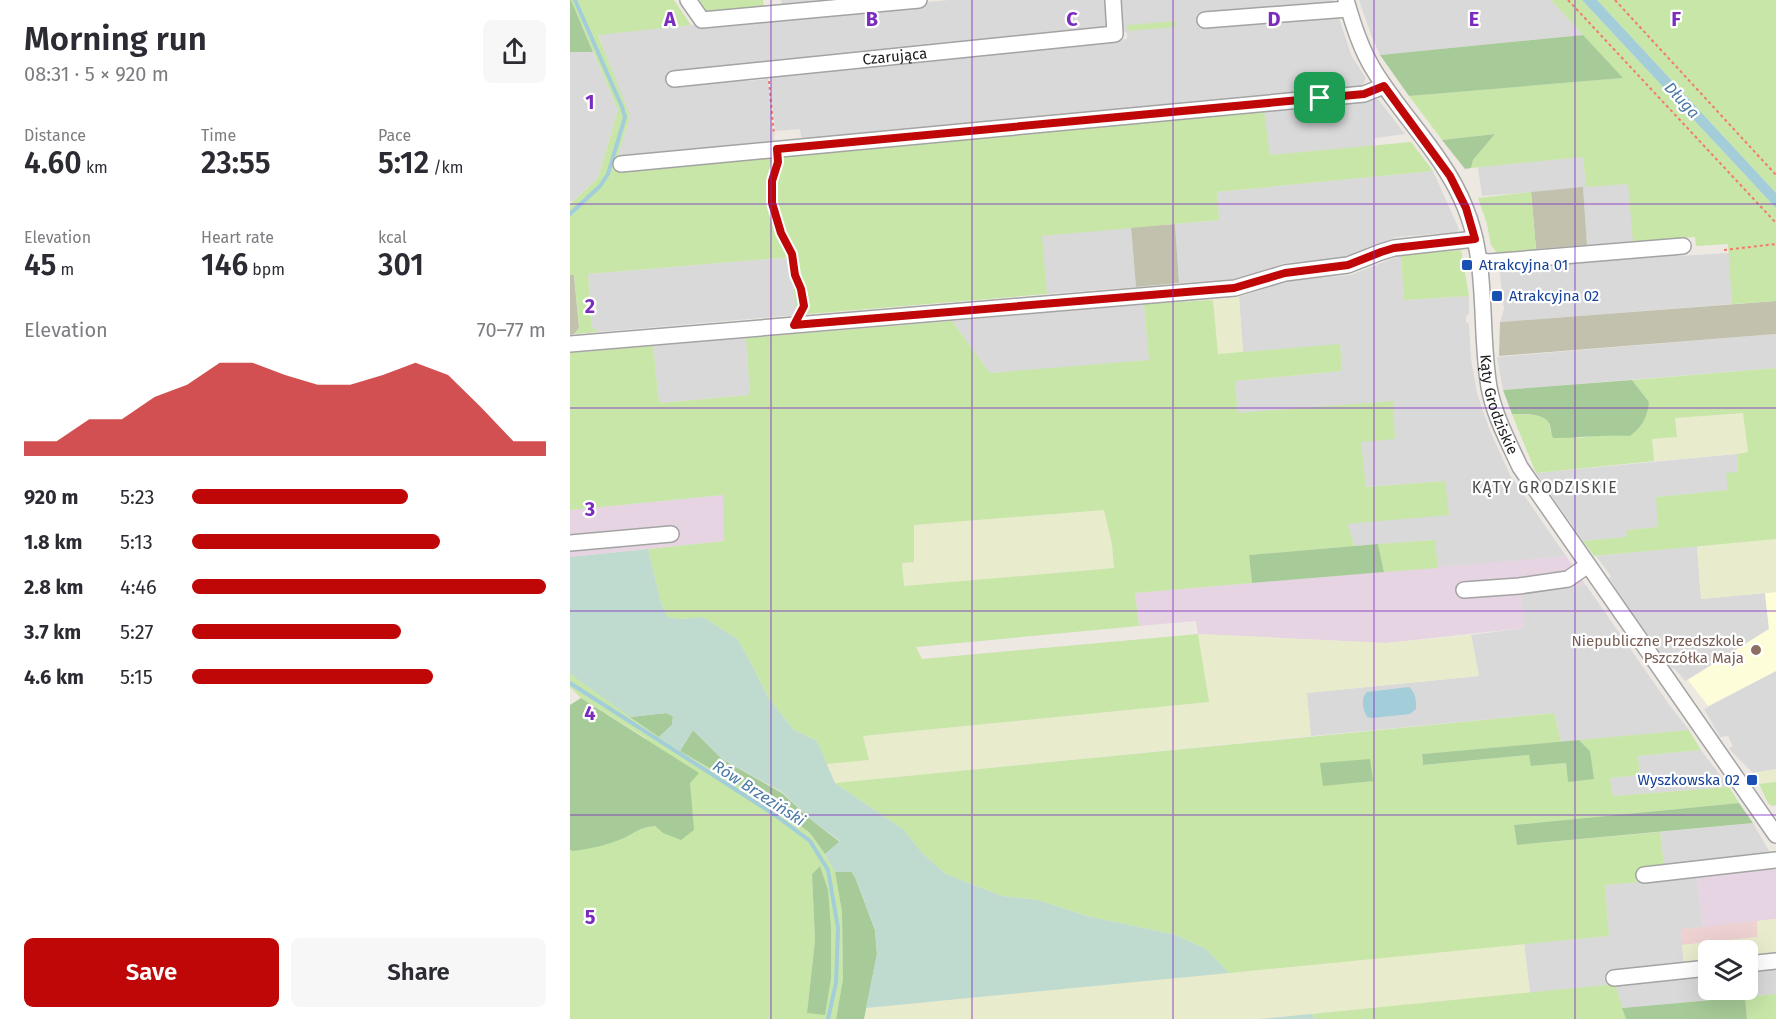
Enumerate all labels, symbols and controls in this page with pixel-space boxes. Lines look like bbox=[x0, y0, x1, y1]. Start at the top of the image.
text: A bbox=[663, 7, 677, 31]
text: B bbox=[866, 7, 878, 31]
text: C bbox=[1066, 7, 1078, 31]
text: D bbox=[1267, 7, 1281, 31]
text: E bbox=[1469, 7, 1479, 31]
text: F bbox=[1671, 7, 1681, 31]
text: Morning run bbox=[24, 19, 207, 59]
button: share bbox=[483, 20, 546, 83]
street label: Czarująca bbox=[862, 44, 928, 69]
text: 08:31 · 5 × 920 m bbox=[24, 62, 169, 86]
pin bbox=[1294, 72, 1345, 123]
water label: Długa bbox=[1661, 78, 1703, 122]
icon: arrive bbox=[1303, 81, 1336, 114]
text: 1 bbox=[585, 90, 595, 114]
text: Distance bbox=[24, 126, 86, 145]
text: Time bbox=[201, 126, 236, 145]
text: Pace bbox=[378, 126, 411, 145]
text: 4.60 bbox=[24, 145, 82, 181]
text: 23:55 bbox=[201, 145, 271, 181]
text: 5:12 bbox=[378, 145, 429, 181]
text: km bbox=[82, 158, 108, 177]
text: /km bbox=[429, 158, 463, 177]
text: Elevation bbox=[24, 228, 91, 247]
text: Heart rate bbox=[201, 228, 274, 247]
text: kcal bbox=[378, 228, 407, 247]
text: 45 bbox=[24, 247, 56, 283]
text: 146 bbox=[201, 247, 248, 283]
text: 301 bbox=[378, 247, 424, 283]
place label: Atrakcyjna 01 bbox=[1479, 256, 1568, 274]
marker: Atrakcyjna 01 bbox=[1460, 258, 1474, 272]
text: m bbox=[56, 260, 74, 279]
text: bpm bbox=[248, 260, 285, 279]
place label: Atrakcyjna 02 bbox=[1509, 287, 1599, 305]
marker: Atrakcyjna 02 bbox=[1490, 289, 1504, 303]
text: 2 bbox=[585, 294, 595, 318]
text: Elevation bbox=[24, 318, 108, 342]
text: 70–77 m bbox=[477, 318, 546, 342]
street label: Kąty Grodziskie bbox=[1476, 354, 1522, 457]
district label: KĄTY GRODZISKIE bbox=[1472, 478, 1618, 497]
text: 920 m bbox=[24, 485, 78, 509]
text: 5:23 bbox=[120, 485, 155, 509]
text: 3 bbox=[584, 497, 595, 521]
text: 1.8 km bbox=[24, 530, 82, 554]
text: 5:13 bbox=[120, 530, 153, 554]
text: 2.8 km bbox=[24, 575, 83, 599]
text: 4:46 bbox=[120, 575, 157, 599]
text: 3.7 km bbox=[24, 620, 81, 644]
text: 5:27 bbox=[120, 620, 153, 644]
place label: Niepubliczne Przedszkole Pszczółka Maja bbox=[1571, 632, 1744, 667]
marker: Niepubliczne Przedszkole Pszczółka Maja bbox=[1749, 643, 1763, 657]
text: 4.6 km bbox=[24, 665, 84, 689]
text: 5:15 bbox=[120, 665, 153, 689]
text: 4 bbox=[584, 701, 596, 725]
water label: Rów Brzeziński bbox=[709, 756, 809, 830]
place label: Wyszkowska 02 bbox=[1638, 771, 1740, 789]
marker: Wyszkowska 02 bbox=[1745, 773, 1759, 787]
text: 5 bbox=[585, 905, 596, 929]
button: Save bbox=[24, 938, 279, 1007]
button: Share bbox=[291, 938, 546, 1007]
map controls bbox=[1698, 940, 1758, 1000]
button: layers bbox=[1698, 940, 1758, 1000]

